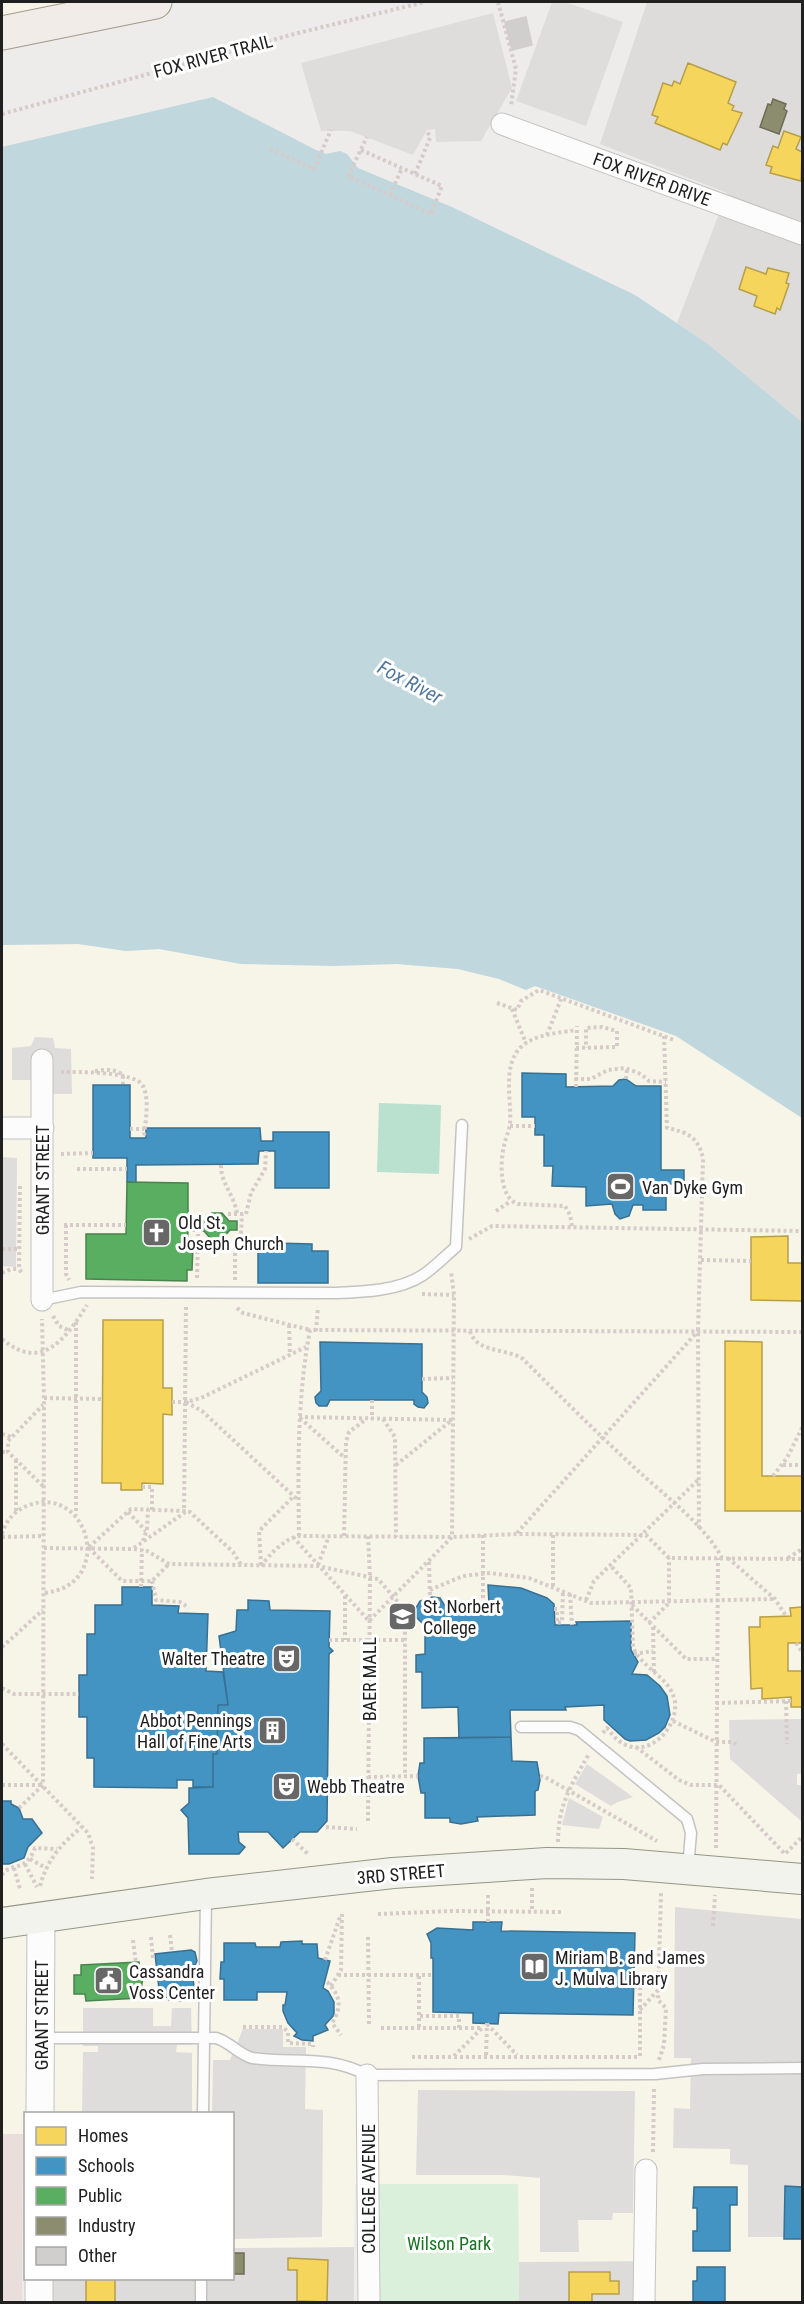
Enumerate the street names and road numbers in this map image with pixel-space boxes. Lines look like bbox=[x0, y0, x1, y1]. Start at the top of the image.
street label: FOX RIVER TRAIL bbox=[151, 30, 275, 82]
street label: FOX RIVER DRIVE bbox=[590, 148, 714, 210]
street label: GRANT STREET bbox=[32, 1125, 53, 1235]
street label: BAER MALL bbox=[359, 1637, 380, 1721]
street label: 3RD STREET bbox=[356, 1860, 446, 1888]
street label: GRANT STREET bbox=[31, 1960, 52, 2070]
street label: COLLEGE AVENUE bbox=[358, 2124, 379, 2254]

